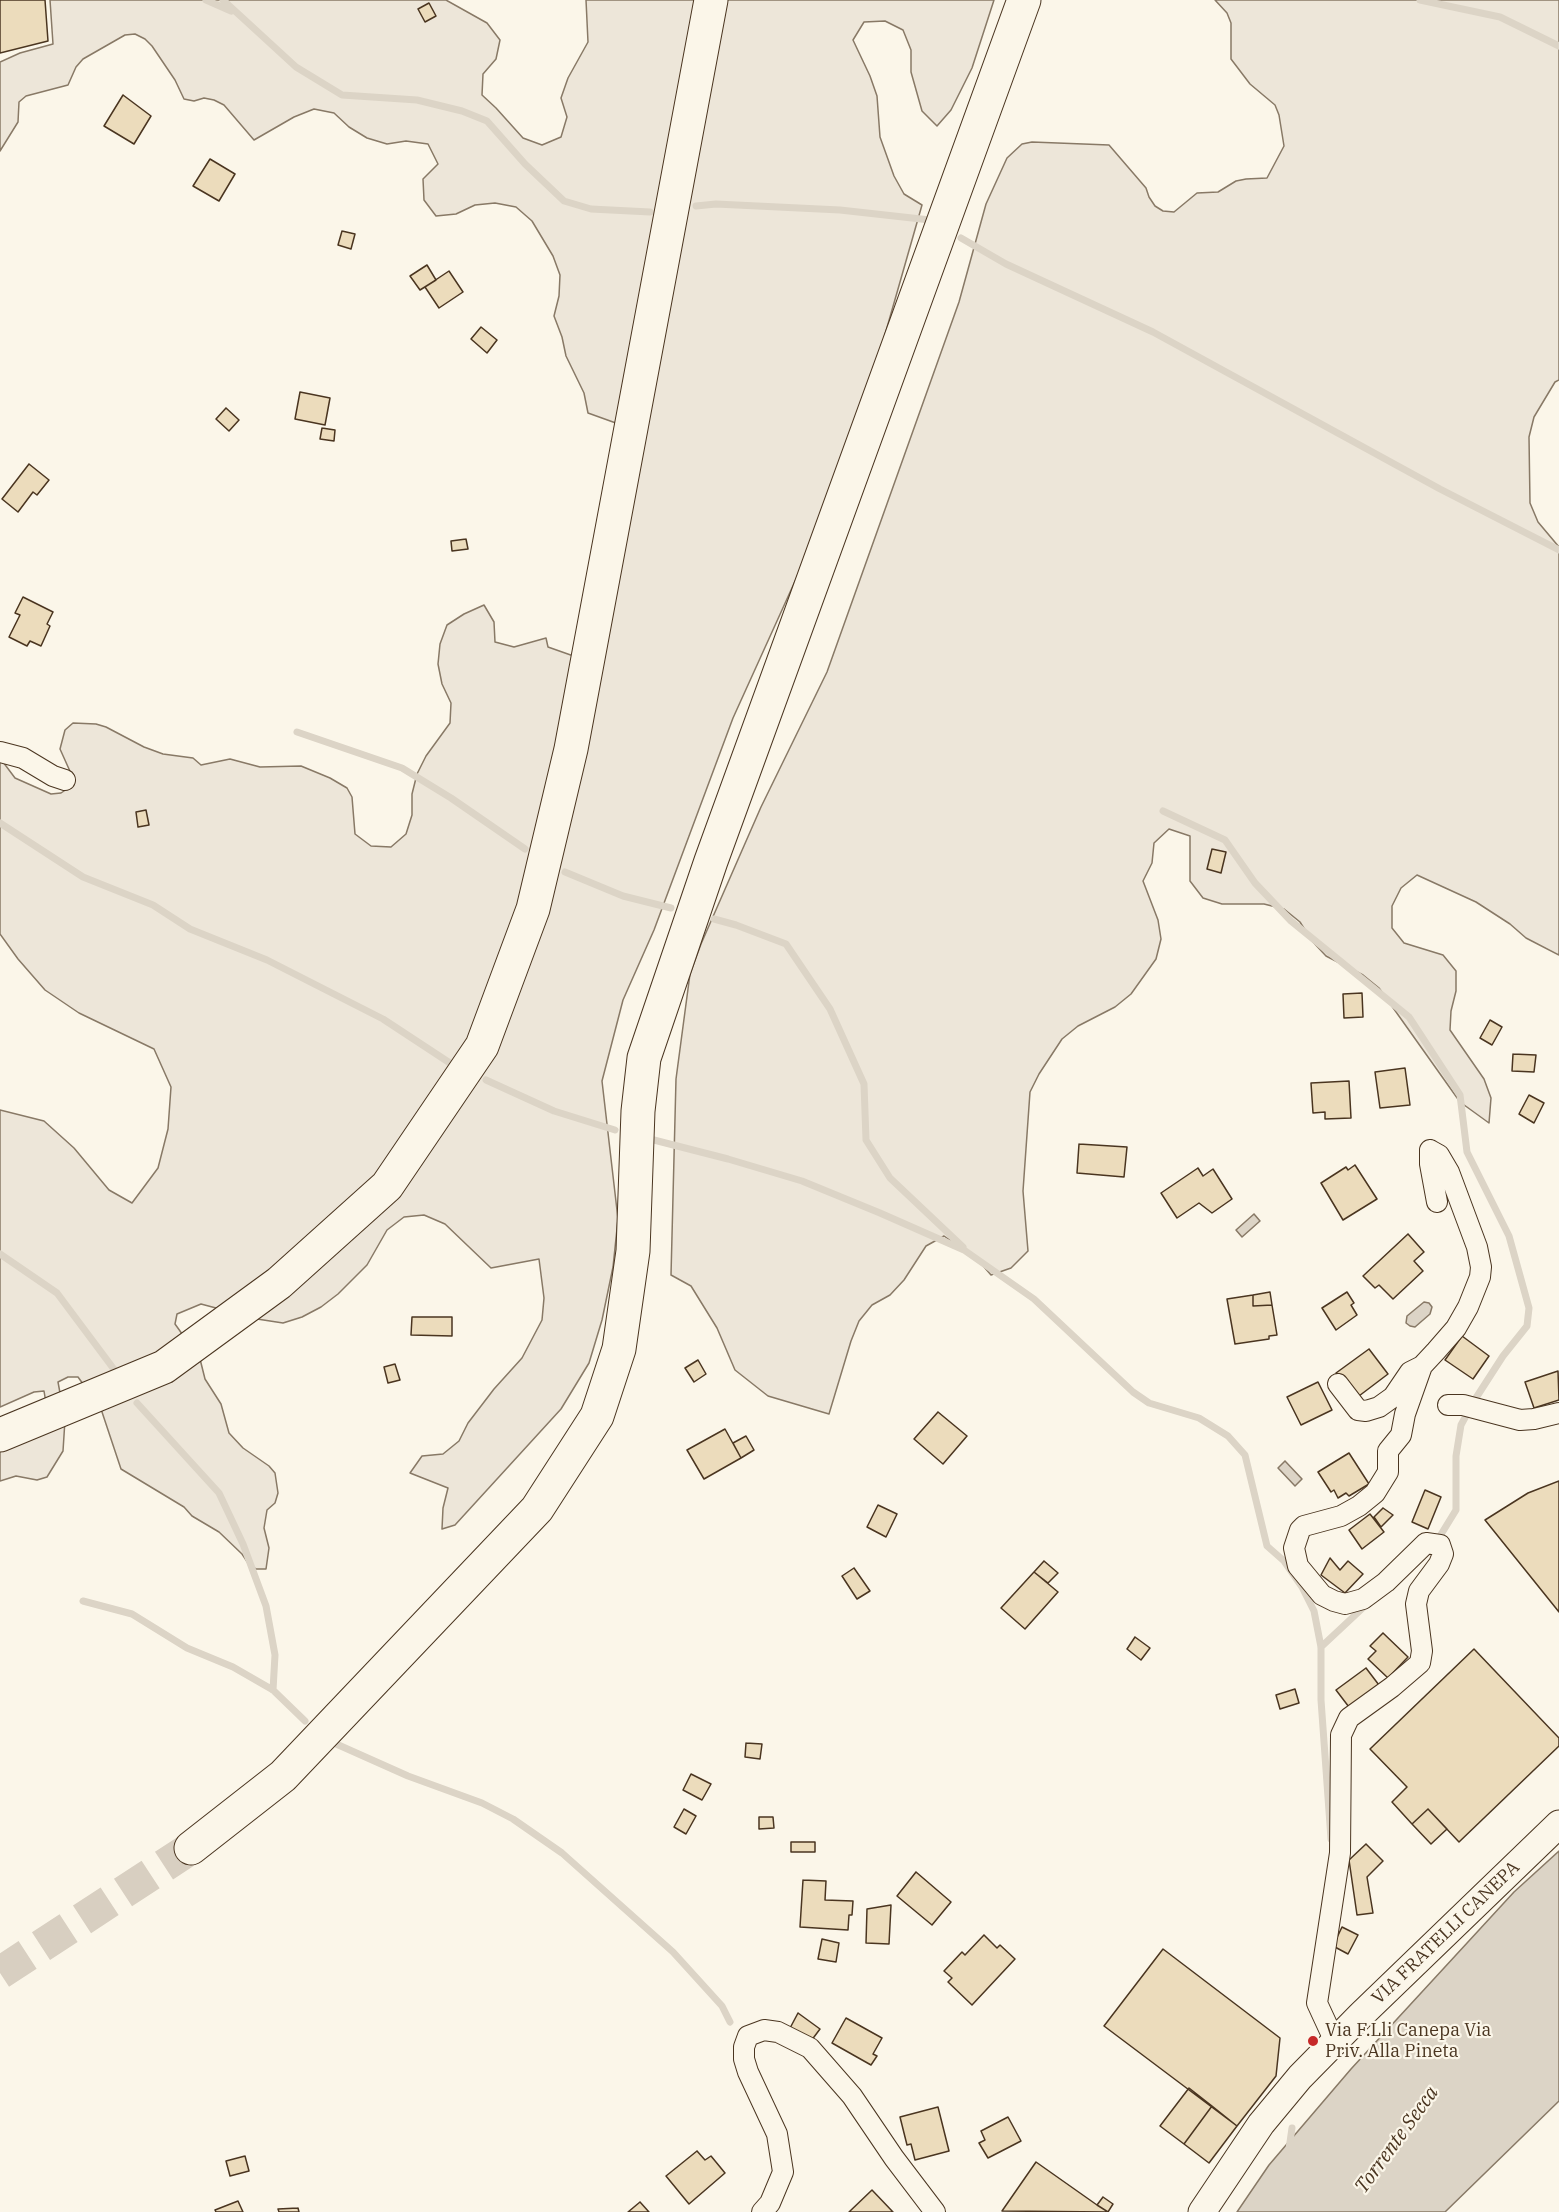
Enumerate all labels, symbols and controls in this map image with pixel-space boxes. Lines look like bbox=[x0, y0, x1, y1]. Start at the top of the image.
street label: VIA FRATELLI CANEPA bbox=[1368, 1857, 1524, 2009]
place label: Via F.Lli Canepa Via Priv. Alla Pineta bbox=[1325, 2020, 1491, 2062]
marker: Via F.Lli Canepa Via Priv. Alla Pineta bbox=[1306, 2034, 1320, 2048]
water label: Torrente Secca bbox=[1350, 2082, 1444, 2198]

